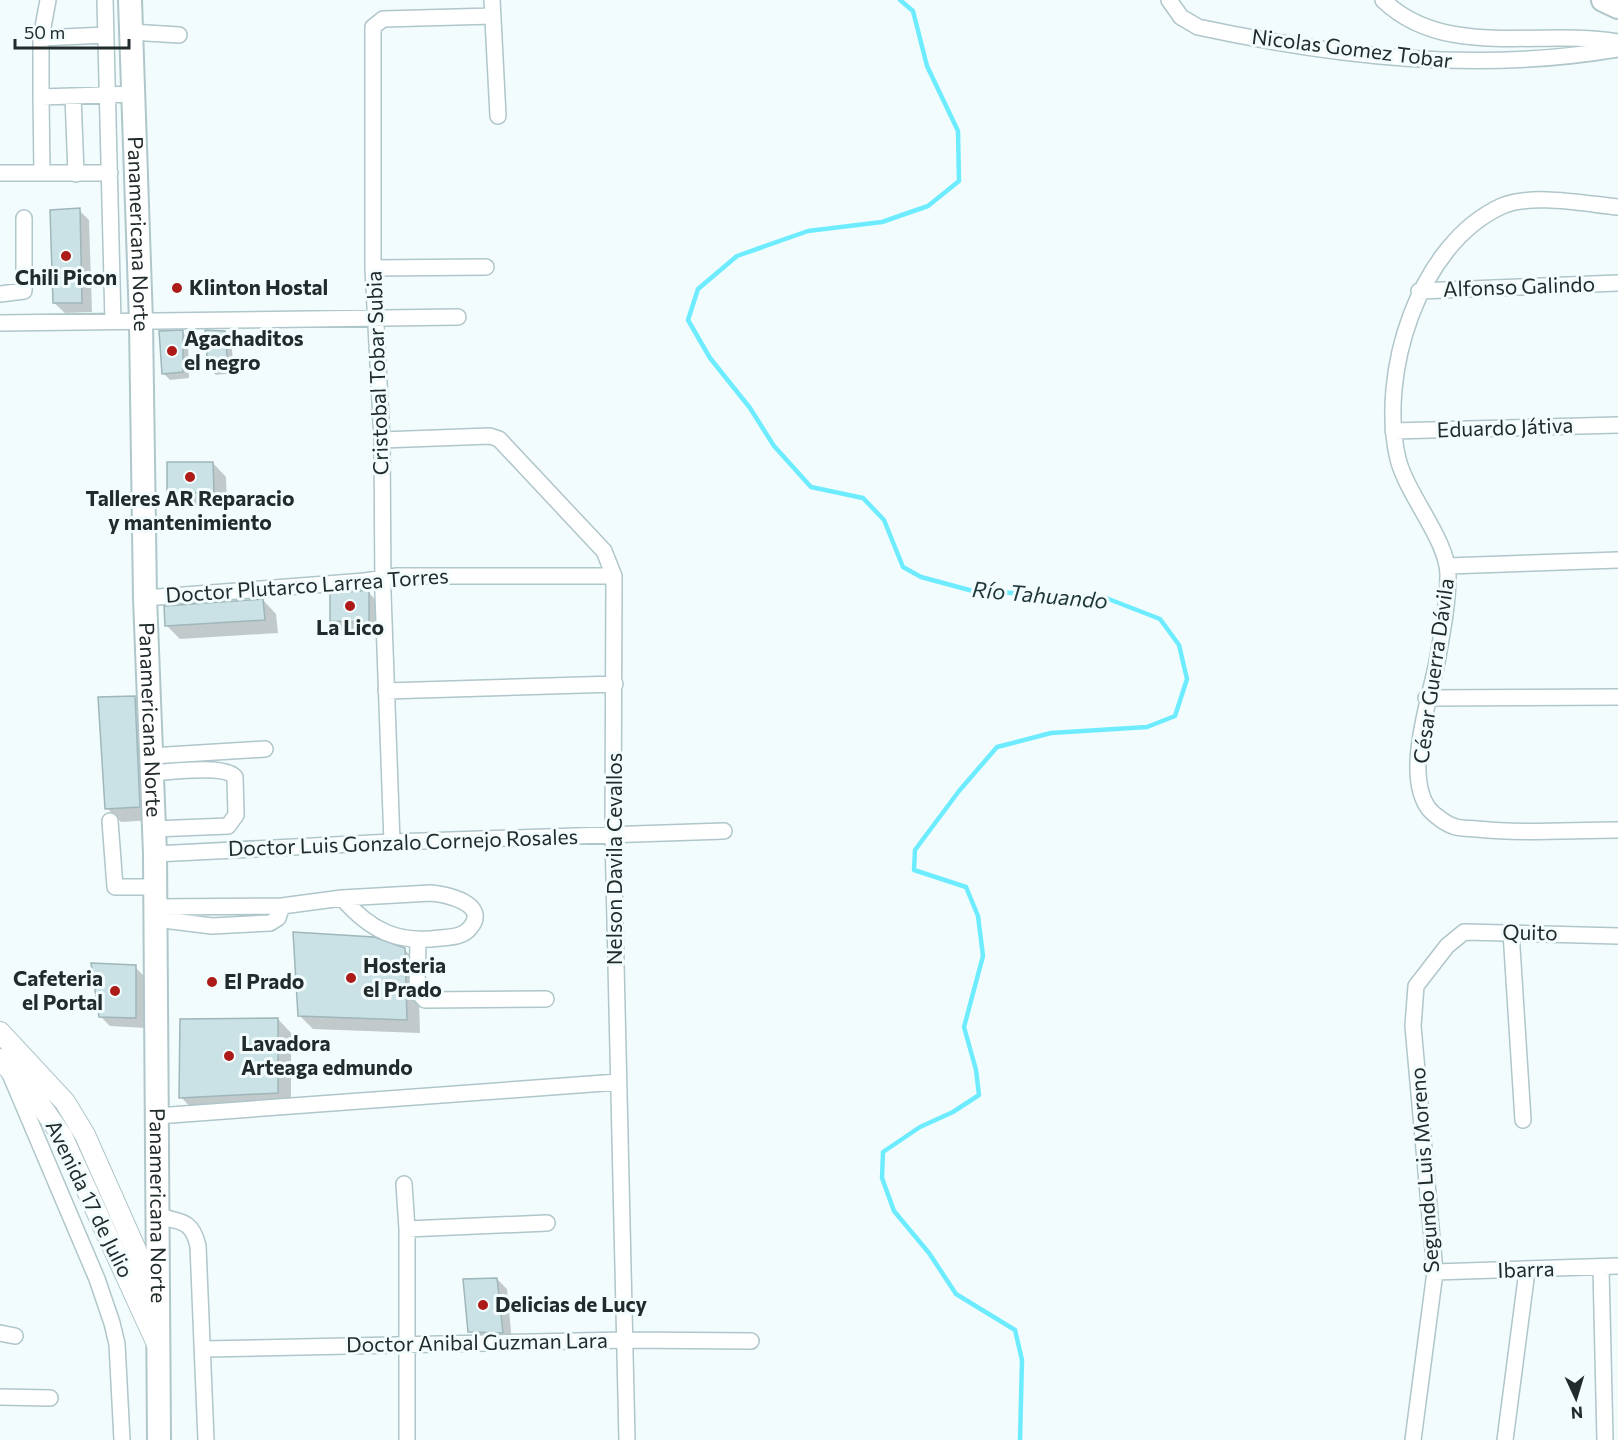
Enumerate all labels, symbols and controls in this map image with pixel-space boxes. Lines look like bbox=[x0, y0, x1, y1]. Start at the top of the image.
scale bar bbox=[15, 12, 129, 50]
text: 50 m bbox=[24, 21, 65, 43]
street label: Nicolas Gomez Tobar bbox=[1250, 23, 1454, 72]
street label: Panamericana Norte bbox=[124, 136, 155, 332]
marker: Chili Picon bbox=[59, 249, 73, 263]
place label: Chili Picon bbox=[15, 264, 117, 289]
street label: Cristobal Tobar Subia bbox=[360, 270, 393, 476]
street label: Alfonso Galindo bbox=[1442, 270, 1595, 301]
place label: Klinton Hostal bbox=[189, 274, 328, 299]
marker: Klinton Hostal bbox=[170, 281, 184, 295]
place label: Agachaditos el negro bbox=[184, 325, 304, 374]
marker: Agachaditos el negro bbox=[165, 344, 179, 358]
street label: Eduardo Játiva bbox=[1436, 412, 1574, 441]
marker: Talleres AR Reparacio y mantenimiento bbox=[183, 470, 197, 484]
place label: Talleres AR Reparacio y mantenimiento bbox=[86, 485, 294, 534]
street label: Doctor Plutarco Larrea Torres bbox=[165, 562, 449, 607]
water label: Río Tahuando bbox=[971, 575, 1109, 614]
street label: César Guerra Dávila bbox=[1407, 577, 1458, 765]
marker: La Lico bbox=[343, 599, 357, 613]
place label: La Lico bbox=[316, 614, 384, 639]
street label: Panamericana Norte bbox=[135, 622, 168, 818]
street label: Nelson Davila Cevallos bbox=[601, 753, 626, 965]
street label: Doctor Luis Gonzalo Cornejo Rosales bbox=[227, 823, 578, 860]
street label: Quito bbox=[1502, 919, 1558, 944]
place label: Hosteria el Prado bbox=[363, 952, 446, 1001]
place label: Cafeteria el Portal bbox=[13, 965, 103, 1014]
place label: El Prado bbox=[224, 968, 304, 993]
marker: Hosteria el Prado bbox=[344, 971, 358, 985]
marker: El Prado bbox=[205, 975, 219, 989]
marker: Cafeteria el Portal bbox=[108, 984, 122, 998]
place label: Lavadora Arteaga edmundo bbox=[241, 1030, 413, 1079]
marker: Lavadora Arteaga edmundo bbox=[222, 1049, 236, 1063]
street label: Segundo Luis Moreno bbox=[1404, 1066, 1443, 1274]
street label: Panamericana Norte bbox=[146, 1108, 172, 1303]
street label: Avenida 17 de Julio bbox=[41, 1115, 139, 1281]
street label: Ibarra bbox=[1497, 1255, 1555, 1282]
place label: Delicias de Lucy bbox=[495, 1291, 648, 1316]
marker: Delicias de Lucy bbox=[476, 1298, 490, 1312]
street label: Doctor Anibal Guzman Lara bbox=[346, 1327, 608, 1356]
north arrow bbox=[1546, 1368, 1606, 1428]
text: N bbox=[1570, 1404, 1584, 1423]

